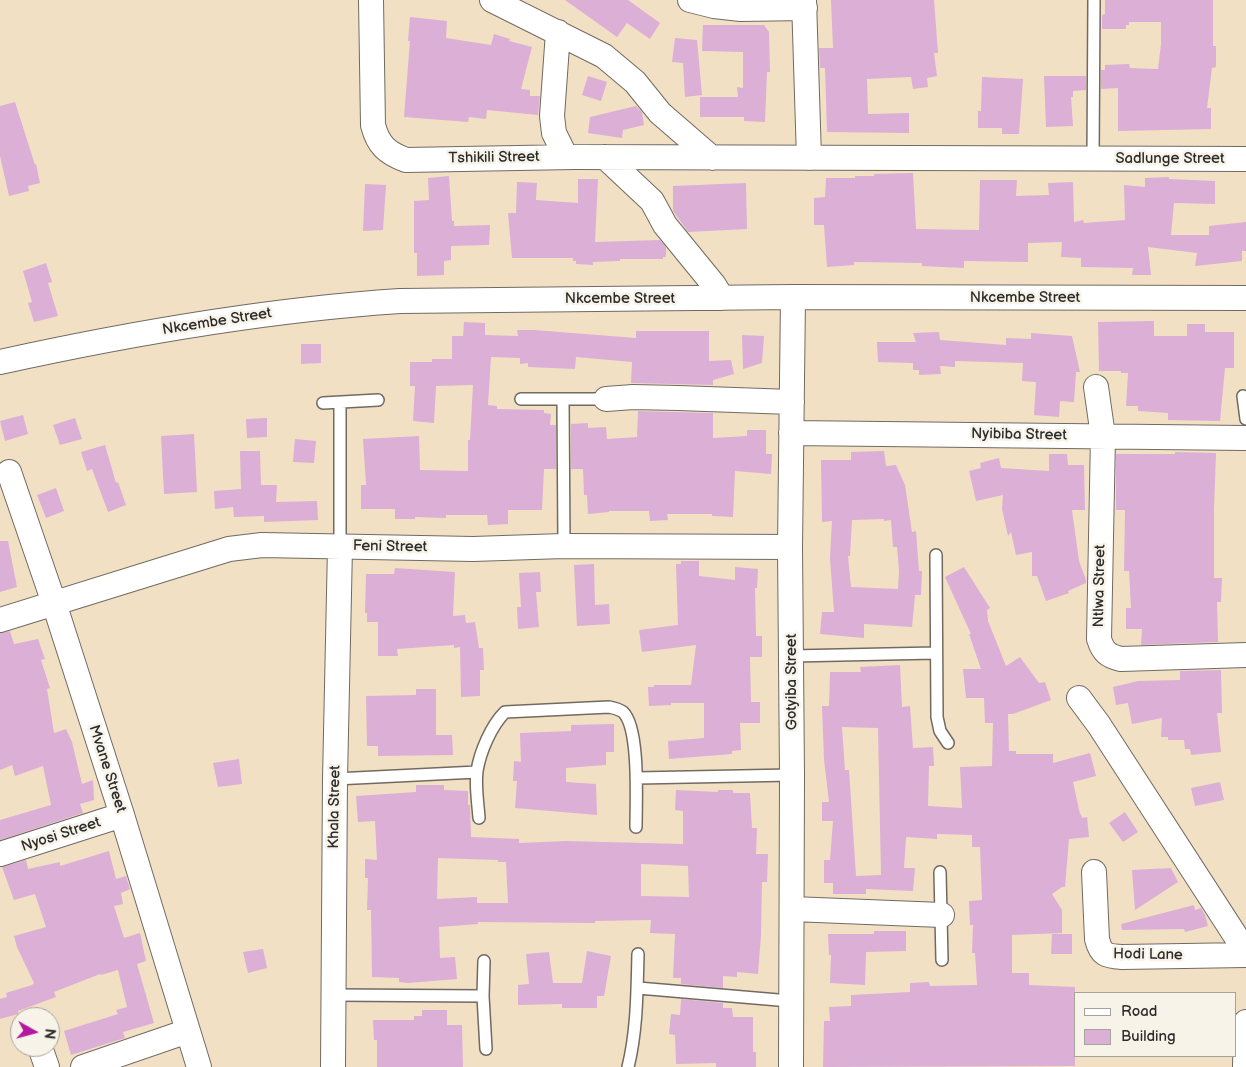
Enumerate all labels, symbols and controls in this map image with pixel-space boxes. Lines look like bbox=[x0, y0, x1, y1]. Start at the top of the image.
street label: Tshikili Street bbox=[448, 148, 540, 168]
street label: Sadlunge Street bbox=[1115, 150, 1225, 168]
street label: Nkcembe Street bbox=[970, 289, 1080, 307]
street label: Nkcembe Street bbox=[565, 290, 675, 308]
street label: Nkcembe Street bbox=[161, 304, 273, 340]
street label: Nyibiba Street bbox=[971, 425, 1067, 445]
street label: Feni Street bbox=[353, 537, 427, 557]
street label: Ntlwa Street bbox=[1090, 544, 1110, 628]
street label: Gotyiba Street bbox=[783, 634, 801, 730]
street label: Mvane Street bbox=[84, 723, 130, 815]
street label: Khala Street bbox=[325, 765, 345, 849]
street label: Nyosi Street bbox=[19, 814, 103, 856]
street label: Hodi Lane bbox=[1113, 945, 1183, 965]
legend bbox=[1074, 992, 1236, 1057]
text: Road bbox=[1121, 1002, 1157, 1021]
north arrow bbox=[10, 1007, 60, 1057]
text: Building bbox=[1121, 1027, 1176, 1046]
text: N bbox=[40, 1028, 58, 1040]

